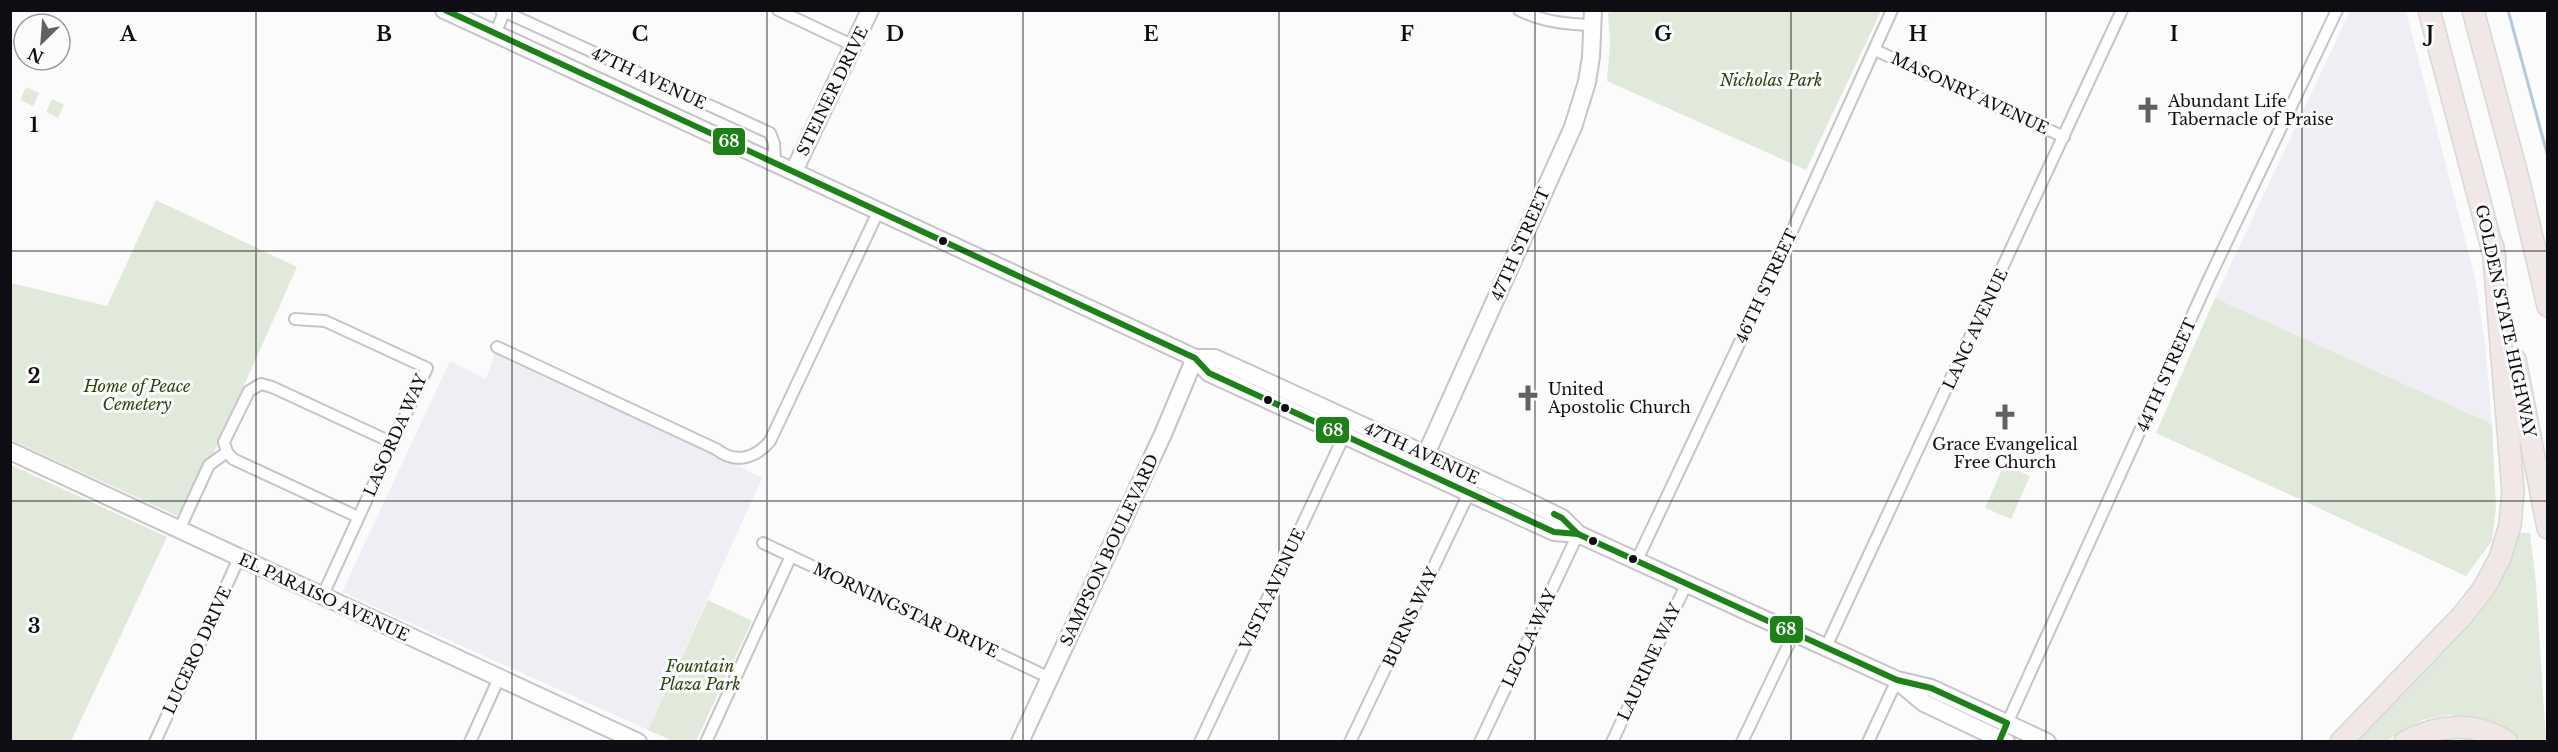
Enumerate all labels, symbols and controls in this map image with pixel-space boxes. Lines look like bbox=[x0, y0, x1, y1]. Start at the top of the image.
north arrow bbox=[12, 12, 72, 72]
text: A bbox=[119, 22, 137, 46]
text: B bbox=[376, 22, 392, 46]
text: C bbox=[632, 22, 648, 46]
text: D bbox=[886, 22, 904, 46]
text: E bbox=[1143, 22, 1159, 46]
text: F bbox=[1400, 22, 1414, 46]
text: G bbox=[1654, 22, 1672, 46]
text: H bbox=[1909, 22, 1928, 46]
text: I bbox=[2170, 22, 2178, 46]
text: J bbox=[2422, 22, 2434, 46]
street label: STEINER DRIVE bbox=[792, 23, 872, 159]
text: N bbox=[25, 43, 47, 68]
street label: 47TH AVENUE bbox=[588, 43, 710, 113]
street label: MASONRY AVENUE bbox=[1888, 48, 2052, 138]
park label: Nicholas Park bbox=[1719, 70, 1822, 90]
place label: Abundant Life Tabernacle of Praise bbox=[2167, 91, 2334, 129]
church icon: Abundant Life Tabernacle of Praise bbox=[2133, 95, 2163, 125]
text: 1 bbox=[30, 113, 39, 137]
line badge: 68 bbox=[712, 127, 746, 156]
text: 68 bbox=[719, 131, 739, 151]
street label: 47TH STREET bbox=[1486, 184, 1554, 304]
street label: GOLDEN STATE HIGHWAY bbox=[2471, 203, 2541, 440]
street label: 46TH STREET bbox=[1731, 226, 1801, 346]
unlabelled marker bbox=[937, 235, 949, 247]
street label: LANG AVENUE bbox=[1938, 265, 2012, 393]
street label: 44TH STREET bbox=[2132, 315, 2200, 435]
text: 2 bbox=[27, 364, 41, 388]
street label: LASORDA WAY bbox=[359, 370, 431, 499]
park label: Home of Peace Cemetery bbox=[83, 376, 191, 414]
place label: United Apostolic Church bbox=[1547, 379, 1691, 417]
church icon: United Apostolic Church bbox=[1513, 383, 1543, 413]
unlabelled marker bbox=[1262, 394, 1274, 406]
unlabelled marker bbox=[1279, 402, 1291, 414]
church icon: Grace Evangelical Free Church bbox=[1990, 402, 2020, 432]
line badge: 68 bbox=[1315, 416, 1350, 444]
street label: 47TH AVENUE bbox=[1361, 418, 1483, 488]
text: 68 bbox=[1323, 420, 1343, 440]
place label: Grace Evangelical Free Church bbox=[1932, 434, 2078, 472]
street label: SAMPSON BOULEVARD bbox=[1056, 451, 1162, 649]
street label: VISTA AVENUE bbox=[1235, 525, 1309, 654]
unlabelled marker bbox=[1587, 535, 1599, 547]
street label: EL PARAISO AVENUE bbox=[236, 549, 412, 645]
unlabelled marker bbox=[1627, 553, 1639, 565]
street label: MORNINGSTAR DRIVE bbox=[810, 558, 1002, 662]
street label: BURNS WAY bbox=[1378, 564, 1442, 670]
street label: LUCERO DRIVE bbox=[159, 583, 235, 717]
street label: LEOLA WAY bbox=[1498, 585, 1561, 690]
street label: LAURINE WAY bbox=[1613, 600, 1685, 724]
text: 3 bbox=[28, 614, 40, 638]
line badge: 68 bbox=[1769, 615, 1804, 644]
text: 68 bbox=[1776, 619, 1796, 639]
park label: Fountain Plaza Park bbox=[659, 656, 740, 694]

